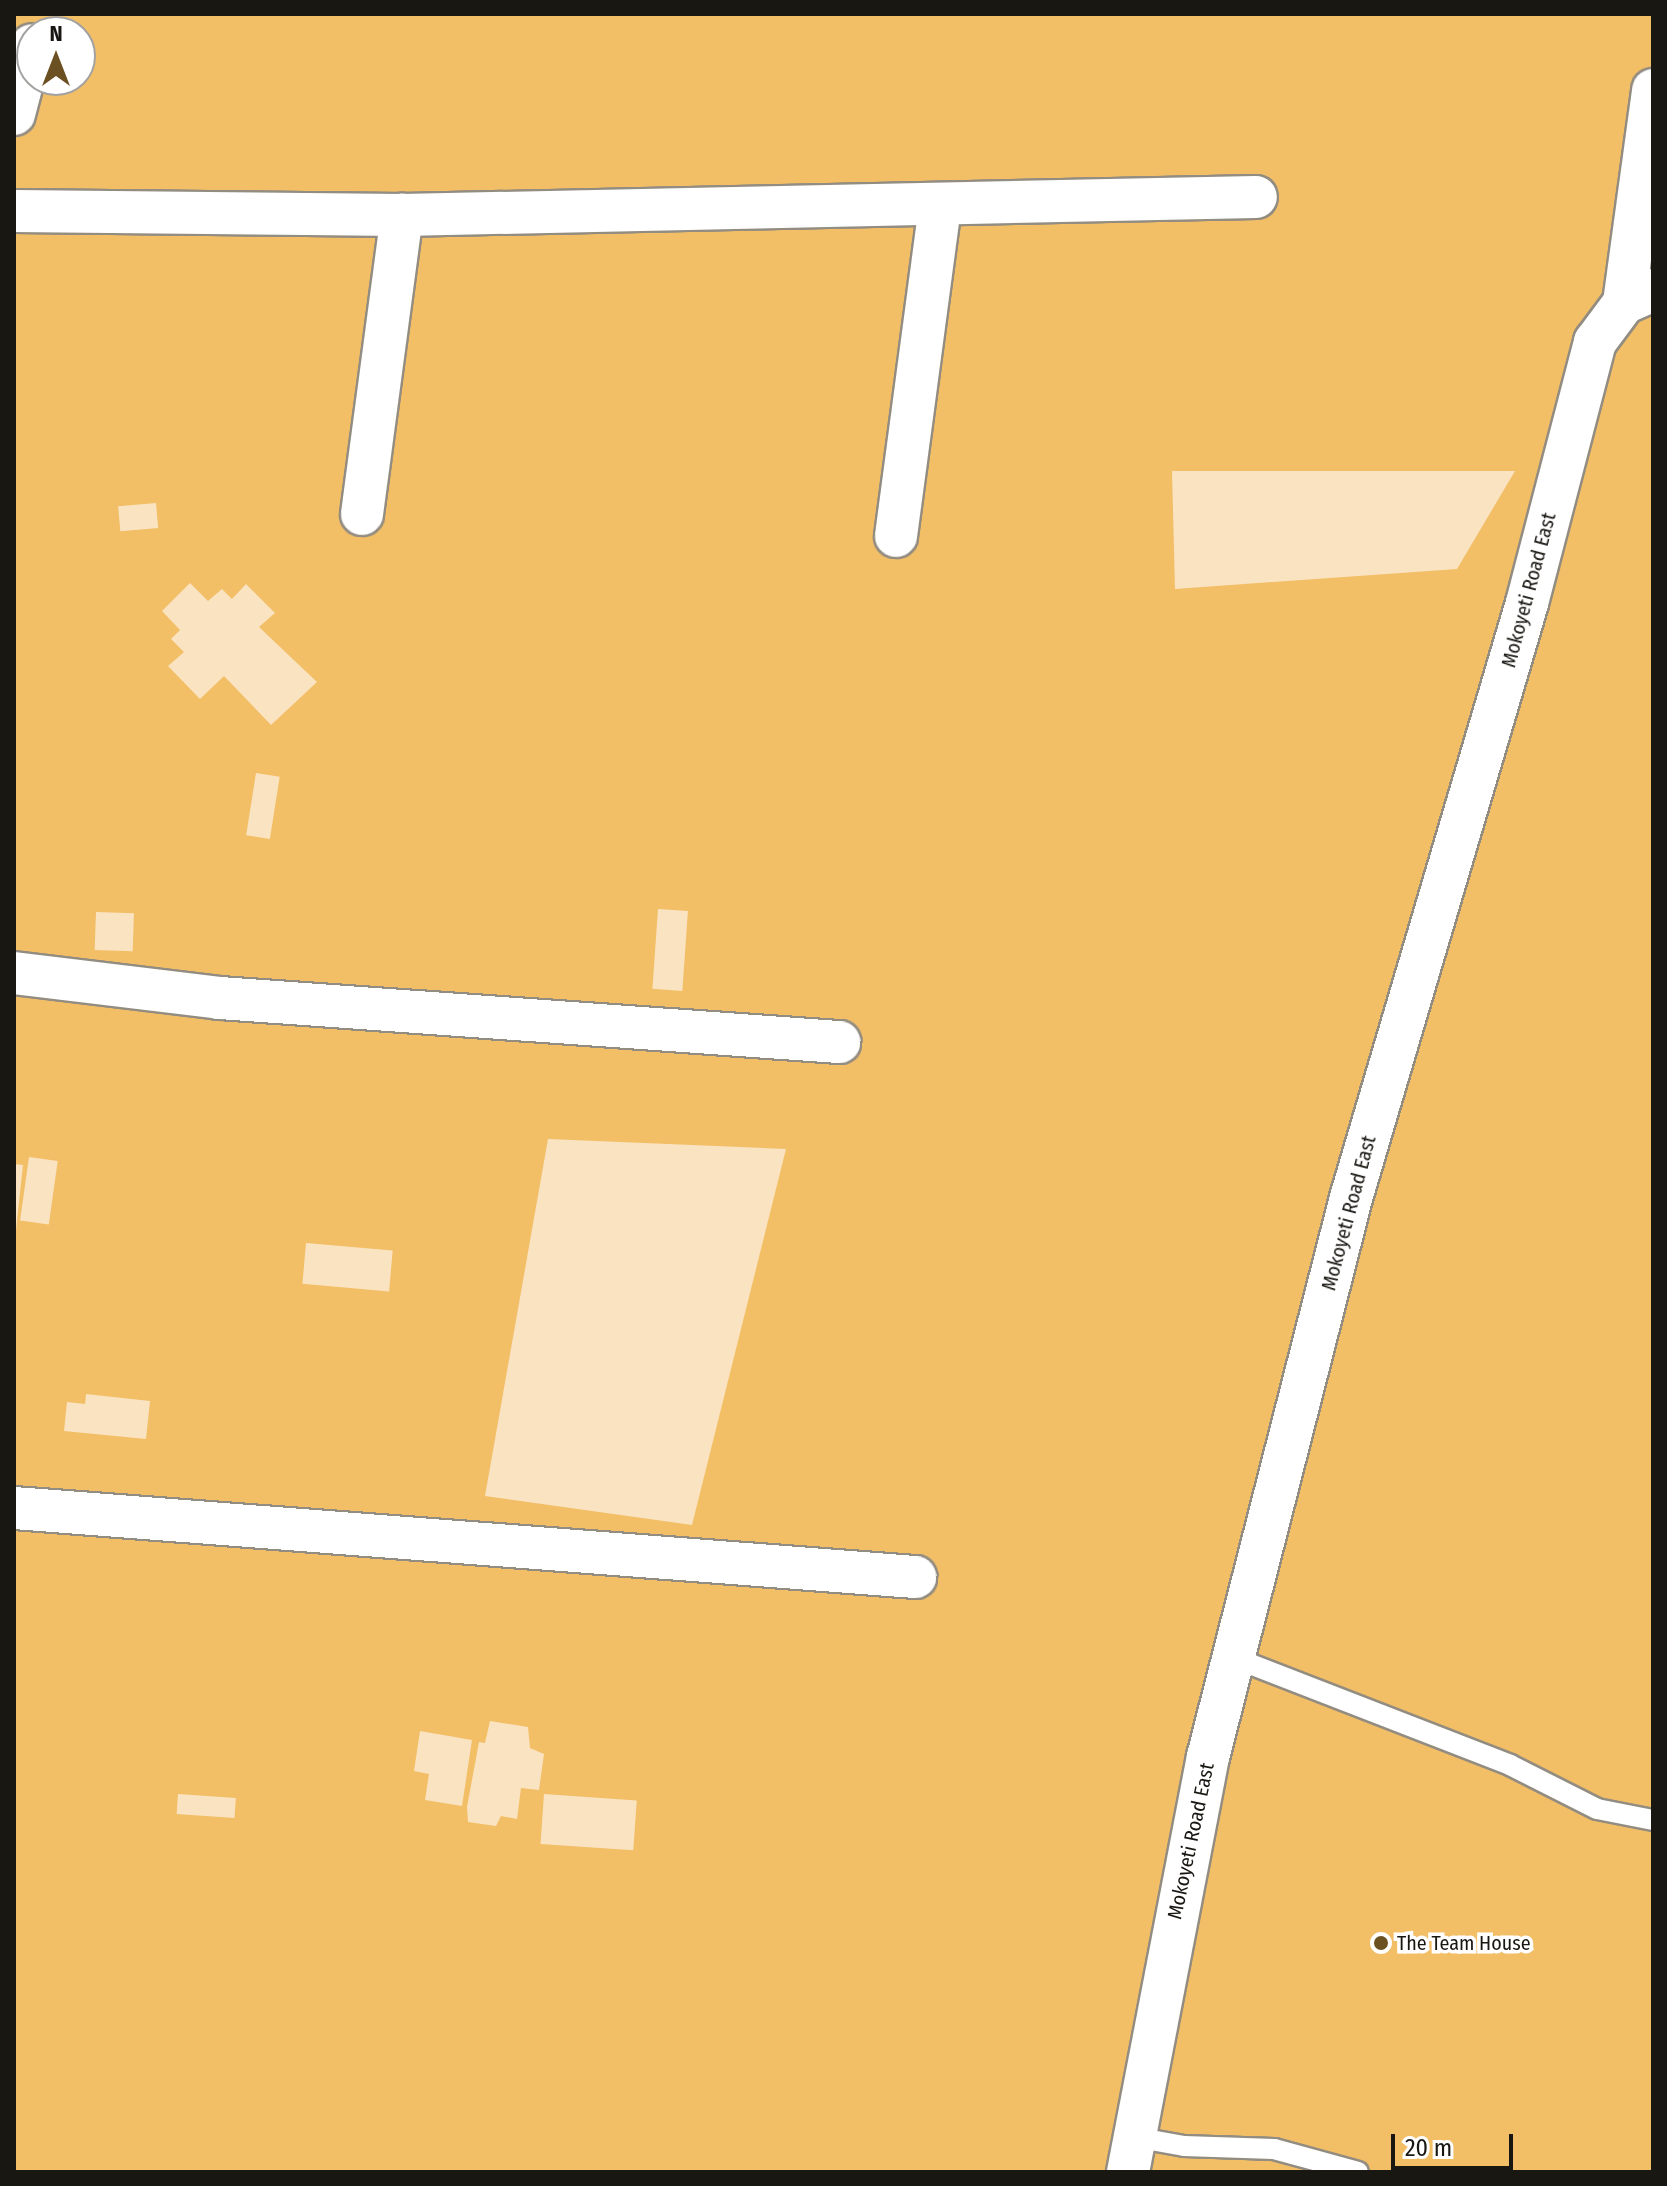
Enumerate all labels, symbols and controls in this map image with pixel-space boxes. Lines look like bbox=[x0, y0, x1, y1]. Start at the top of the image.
north arrow bbox=[16, 16, 96, 96]
text: N bbox=[49, 20, 63, 47]
street label: Mokoyeti Road East bbox=[1497, 510, 1561, 670]
street label: Mokoyeti Road East bbox=[1317, 1133, 1381, 1293]
street label: Mokoyeti Road East bbox=[1163, 1761, 1219, 1921]
place label: The Team House bbox=[1397, 1931, 1531, 1955]
marker: The Team House bbox=[1372, 1934, 1390, 1952]
scale bar bbox=[1395, 2118, 1517, 2168]
text: 20 m bbox=[1405, 2134, 1452, 2162]

